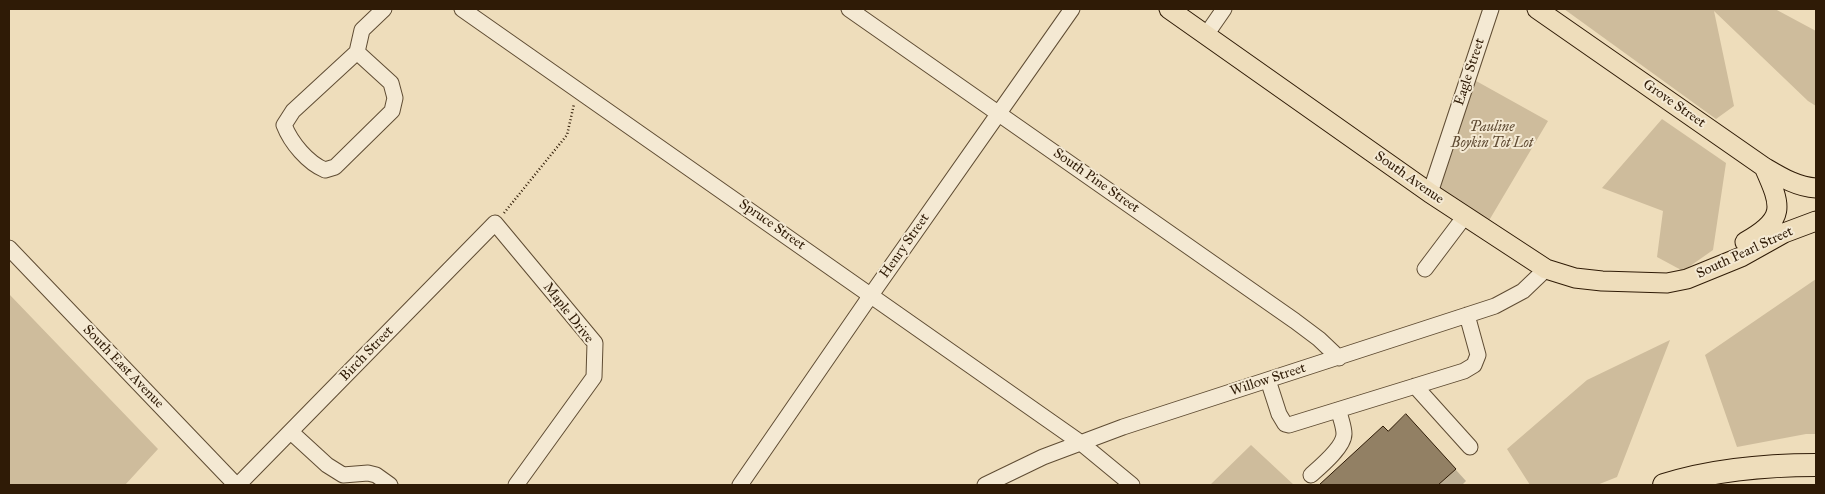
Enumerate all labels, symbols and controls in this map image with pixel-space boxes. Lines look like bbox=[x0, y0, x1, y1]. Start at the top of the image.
street label: Eagle Street bbox=[1451, 36, 1489, 108]
street label: Grove Street bbox=[1639, 76, 1709, 132]
park label: Pauline Boykin Tot Lot bbox=[1451, 120, 1533, 152]
street label: South Pine Street bbox=[1050, 145, 1142, 217]
street label: South Avenue bbox=[1371, 148, 1447, 208]
street label: Spruce Street bbox=[736, 196, 808, 254]
street label: Henry Street bbox=[877, 210, 933, 282]
street label: South Pearl Street bbox=[1694, 223, 1796, 283]
street label: Maple Drive bbox=[539, 279, 597, 347]
street label: South East Avenue bbox=[79, 322, 167, 412]
street label: Birch Street bbox=[337, 323, 397, 385]
street label: Willow Street bbox=[1228, 360, 1308, 400]

